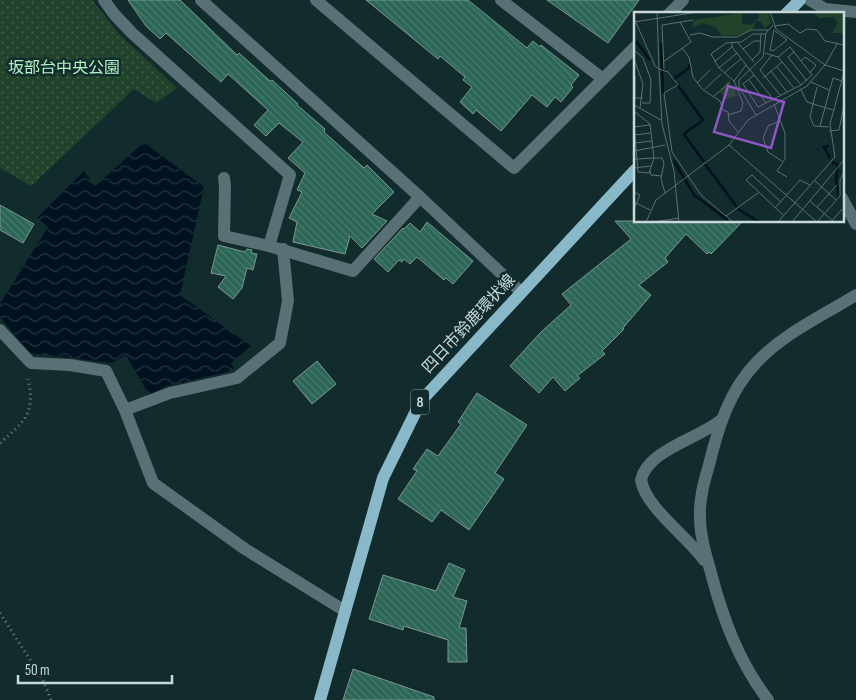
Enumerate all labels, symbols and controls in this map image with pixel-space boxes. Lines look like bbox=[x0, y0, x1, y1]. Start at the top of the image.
inset map bbox=[634, 12, 844, 222]
park label: 坂部台中央公園 bbox=[8, 59, 120, 78]
street label: 四日市鈴鹿環状線 bbox=[418, 271, 520, 377]
road number: 8 bbox=[411, 390, 429, 414]
scale bar bbox=[18, 652, 171, 684]
text: 50 m bbox=[25, 661, 50, 680]

